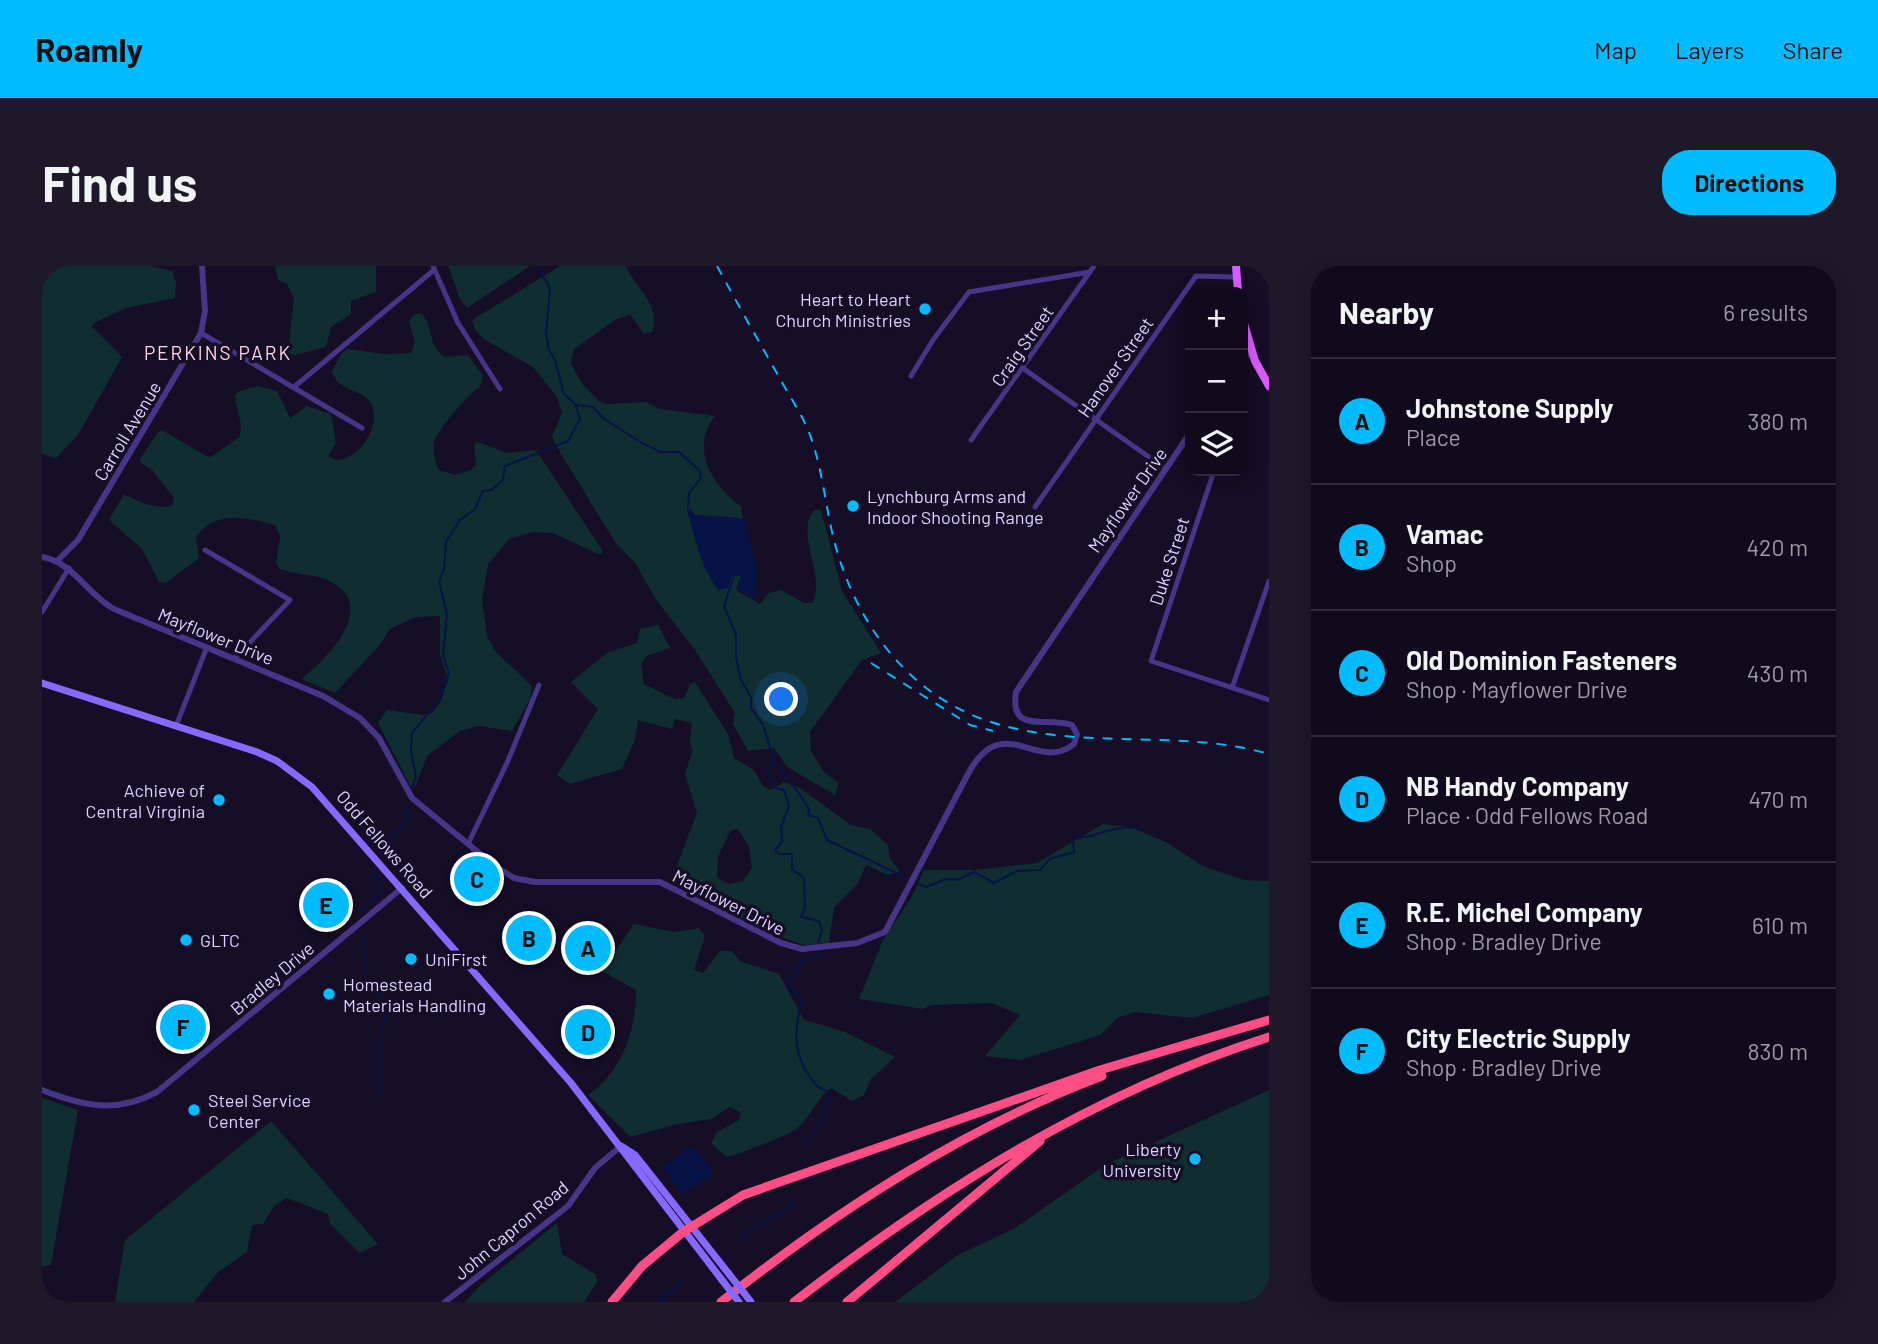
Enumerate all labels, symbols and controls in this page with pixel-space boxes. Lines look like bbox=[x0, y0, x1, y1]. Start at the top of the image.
text: Roamly bbox=[35, 29, 143, 69]
text: Map bbox=[1594, 35, 1637, 64]
text: Layers bbox=[1675, 35, 1744, 64]
text: Share bbox=[1782, 35, 1843, 64]
button: Directions bbox=[1662, 150, 1836, 215]
text: Find us bbox=[42, 153, 197, 212]
map controls bbox=[1185, 287, 1248, 476]
button: + bbox=[1185, 287, 1248, 350]
place label: Heart to Heart Church Ministries bbox=[775, 288, 911, 331]
text: Nearby bbox=[1339, 294, 1434, 330]
text: 6 results bbox=[1723, 298, 1808, 326]
marker: Heart to Heart Church Ministries bbox=[917, 301, 933, 317]
street label: Craig Street bbox=[986, 301, 1058, 391]
street label: Hanover Street bbox=[1072, 313, 1158, 421]
district label: PERKINS PARK bbox=[144, 341, 292, 364]
button: − bbox=[1185, 350, 1248, 413]
street label: Carroll Avenue bbox=[89, 377, 165, 485]
text: Johnstone Supply bbox=[1406, 392, 1613, 423]
text: A bbox=[1354, 407, 1370, 435]
text: 380 m bbox=[1748, 407, 1808, 435]
button: layers bbox=[1185, 413, 1248, 476]
text: Place bbox=[1406, 423, 1461, 451]
street label: Mayflower Drive bbox=[1083, 443, 1171, 557]
place label: Lynchburg Arms and Indoor Shooting Range bbox=[867, 485, 1044, 528]
marker: Lynchburg Arms and Indoor Shooting Range bbox=[845, 498, 861, 514]
street label: Duke Street bbox=[1144, 514, 1194, 608]
text: Vamac bbox=[1406, 518, 1484, 549]
text: B bbox=[1355, 533, 1369, 561]
text: 420 m bbox=[1746, 533, 1808, 561]
text: Shop bbox=[1406, 549, 1457, 577]
street label: Mayflower Drive bbox=[155, 603, 277, 669]
text: Old Dominion Fasteners bbox=[1406, 644, 1677, 675]
text: C bbox=[1355, 659, 1369, 687]
text: 430 m bbox=[1747, 659, 1808, 687]
text: Shop · Mayflower Drive bbox=[1406, 675, 1628, 703]
your location bbox=[764, 682, 798, 716]
text: NB Handy Company bbox=[1406, 770, 1629, 801]
place label: Achieve of Central Virginia bbox=[86, 779, 205, 822]
text: D bbox=[1355, 785, 1369, 813]
text: 470 m bbox=[1749, 785, 1808, 813]
street label: Odd Fellows Road bbox=[332, 786, 438, 902]
marker: Achieve of Central Virginia bbox=[211, 792, 227, 808]
text: Place · Odd Fellows Road bbox=[1406, 801, 1648, 829]
pin: C bbox=[454, 853, 500, 905]
street label: Mayflower Drive bbox=[669, 864, 789, 940]
pin: E bbox=[303, 879, 349, 931]
text: R.E. Michel Company bbox=[1406, 896, 1643, 927]
text: E bbox=[1355, 911, 1369, 939]
text: 610 m bbox=[1752, 911, 1808, 939]
pin: B bbox=[506, 912, 552, 964]
pin: A bbox=[565, 922, 611, 974]
text: Shop · Bradley Drive bbox=[1406, 927, 1602, 955]
place label: GLTC bbox=[200, 929, 240, 951]
marker: GLTC bbox=[178, 932, 194, 948]
street label: Bradley Drive bbox=[226, 937, 318, 1019]
place label: UniFirst bbox=[425, 948, 487, 970]
marker: UniFirst bbox=[403, 951, 419, 967]
place label: Homestead Materials Handling bbox=[343, 973, 486, 1016]
marker: Homestead Materials Handling bbox=[321, 986, 337, 1002]
pin: F bbox=[160, 1001, 206, 1053]
pin: D bbox=[565, 1006, 611, 1058]
text: City Electric Supply bbox=[1406, 1022, 1631, 1053]
text: F bbox=[1356, 1037, 1368, 1065]
text: 830 m bbox=[1748, 1037, 1808, 1065]
text: Shop · Bradley Drive bbox=[1406, 1053, 1602, 1081]
place label: Steel Service Center bbox=[208, 1089, 311, 1132]
marker: Steel Service Center bbox=[186, 1102, 202, 1118]
place label: Liberty University bbox=[1103, 1138, 1181, 1181]
marker: Liberty University bbox=[1187, 1151, 1203, 1167]
street label: John Capron Road bbox=[449, 1176, 573, 1284]

